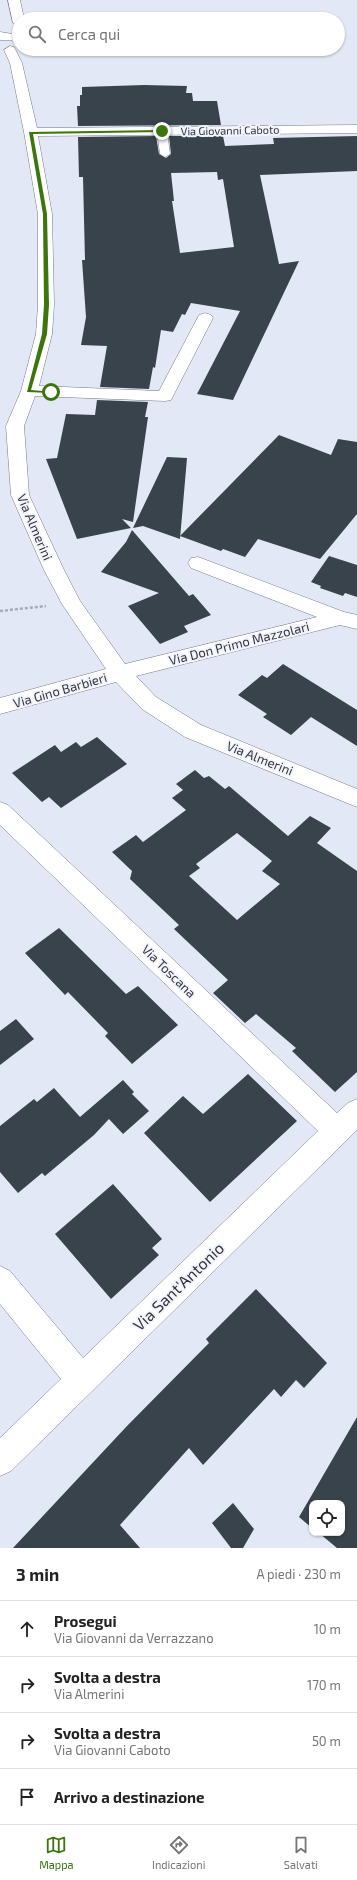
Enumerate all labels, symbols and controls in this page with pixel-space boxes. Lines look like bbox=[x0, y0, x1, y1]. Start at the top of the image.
search box bbox=[12, 12, 345, 56]
icon: search bbox=[26, 23, 48, 45]
text: Cerca qui bbox=[58, 25, 120, 43]
route end bbox=[153, 122, 171, 140]
street label: Via Giovanni Caboto bbox=[181, 123, 279, 137]
route start bbox=[42, 383, 60, 401]
street label: Via Almerini bbox=[14, 491, 56, 563]
street label: Via Don Primo Mazzolari bbox=[167, 618, 311, 668]
street label: Via Gino Barbieri bbox=[11, 669, 109, 711]
street label: Via Almerini bbox=[224, 737, 296, 779]
street label: Via Toscana bbox=[139, 941, 199, 1001]
street label: Via Sant'Antonio bbox=[129, 1238, 227, 1334]
map controls bbox=[309, 1500, 345, 1536]
button: locate bbox=[309, 1500, 345, 1536]
text: 3 min bbox=[16, 1564, 59, 1584]
text: A piedi · 230 m bbox=[256, 1566, 341, 1582]
text: Prosegui bbox=[54, 1612, 117, 1630]
icon: ahead bbox=[16, 1618, 38, 1640]
text: 10 m bbox=[314, 1621, 341, 1637]
text: Via Giovanni da Verrazzano bbox=[54, 1630, 214, 1646]
text: Svolta a destra bbox=[54, 1668, 161, 1686]
icon: right bbox=[16, 1674, 38, 1696]
text: 170 m bbox=[307, 1677, 341, 1693]
text: Via Almerini bbox=[54, 1686, 124, 1702]
text: Svolta a destra bbox=[54, 1724, 161, 1742]
icon: right bbox=[16, 1730, 38, 1752]
text: 50 m bbox=[312, 1733, 341, 1749]
text: Via Giovanni Caboto bbox=[54, 1742, 171, 1758]
icon: arrive bbox=[16, 1786, 38, 1808]
text: Arrivo a destinazione bbox=[54, 1788, 205, 1806]
tab: Mappa bbox=[39, 1834, 74, 1871]
tab: Indicazioni bbox=[152, 1834, 205, 1871]
tab: Salvati bbox=[284, 1834, 318, 1871]

